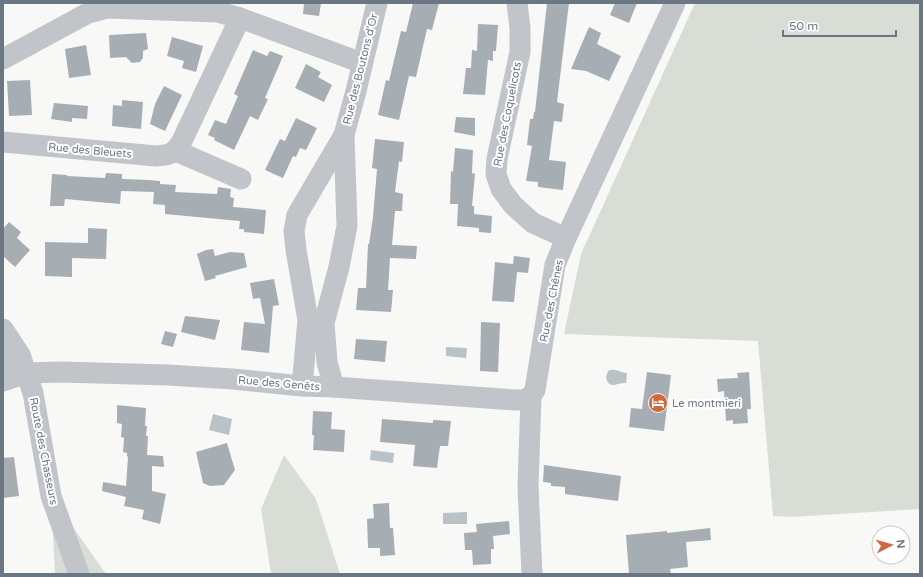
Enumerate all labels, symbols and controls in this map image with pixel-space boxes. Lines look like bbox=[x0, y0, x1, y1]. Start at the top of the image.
street label: Rue des Boutons d'Or bbox=[340, 12, 381, 126]
scale bar bbox=[783, 12, 896, 38]
text: 50 m bbox=[789, 19, 818, 33]
street label: Rue des Coquelicots bbox=[491, 61, 524, 168]
street label: Rue des Bleuets bbox=[48, 140, 132, 161]
street label: Rue des Chênes bbox=[537, 259, 566, 343]
street label: Rue des Genêts bbox=[238, 373, 320, 394]
hotel icon: Le montmieri bbox=[647, 392, 669, 414]
street label: Route des Chasseurs bbox=[27, 396, 60, 506]
place label: Le montmieri bbox=[672, 397, 741, 410]
north arrow bbox=[871, 525, 911, 565]
text: N bbox=[894, 539, 907, 549]

